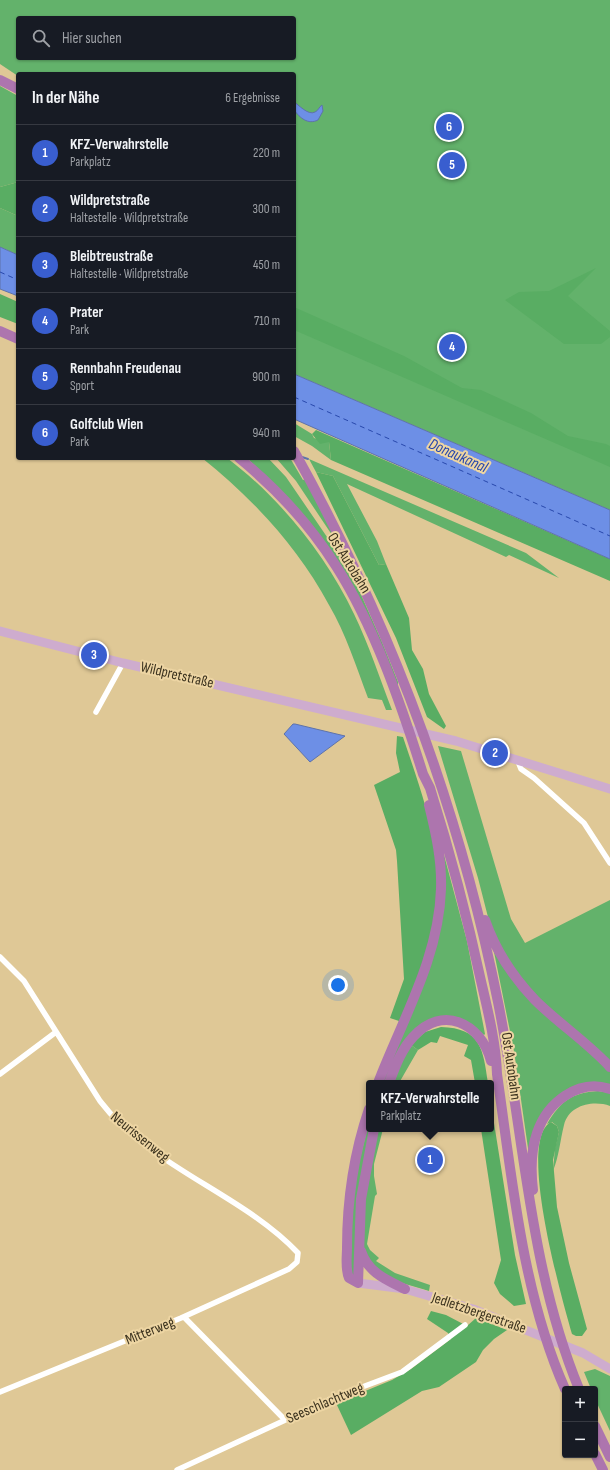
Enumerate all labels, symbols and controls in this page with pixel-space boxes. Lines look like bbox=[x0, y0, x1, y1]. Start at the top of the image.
search box bbox=[16, 16, 296, 60]
icon: search bbox=[30, 27, 52, 49]
text: Hier suchen bbox=[62, 29, 122, 48]
text: In der Nähe bbox=[32, 88, 99, 108]
text: 6 Ergebnisse bbox=[225, 90, 280, 106]
pin: 6 bbox=[436, 112, 462, 142]
text: KFZ-Verwahrstelle bbox=[70, 135, 169, 154]
text: 1 bbox=[42, 145, 48, 161]
text: 220 m bbox=[253, 145, 280, 161]
pin: 5 bbox=[439, 150, 465, 180]
text: Parkplatz bbox=[70, 154, 111, 170]
text: Wildpretstraße bbox=[70, 191, 150, 210]
text: 2 bbox=[42, 201, 48, 217]
text: 300 m bbox=[253, 201, 280, 217]
text: Haltestelle · Wildpretstraße bbox=[70, 210, 188, 226]
text: Bleibtreustraße bbox=[70, 247, 153, 266]
text: 3 bbox=[42, 257, 48, 273]
text: 450 m bbox=[253, 257, 280, 273]
text: Haltestelle · Wildpretstraße bbox=[70, 266, 188, 282]
text: Prater bbox=[70, 303, 103, 322]
text: 4 bbox=[42, 313, 48, 329]
text: 710 m bbox=[254, 313, 280, 329]
text: Park bbox=[70, 322, 89, 338]
pin: 4 bbox=[439, 332, 465, 362]
text: Rennbahn Freudenau bbox=[70, 359, 181, 378]
text: 5 bbox=[42, 369, 48, 385]
text: 900 m bbox=[252, 369, 280, 385]
text: Sport bbox=[70, 378, 94, 394]
text: Golfclub Wien bbox=[70, 415, 143, 434]
text: 6 bbox=[42, 425, 48, 441]
text: 940 m bbox=[253, 425, 280, 441]
text: Park bbox=[70, 434, 89, 450]
water label: Donaukanal bbox=[426, 435, 491, 478]
street label: Ost Autobahn bbox=[323, 529, 375, 597]
pin: 3 bbox=[81, 640, 107, 670]
street label: Wildpretstraße bbox=[139, 657, 215, 693]
pin: 2 bbox=[482, 738, 508, 768]
your location bbox=[328, 975, 348, 995]
street label: Ost Autobahn bbox=[497, 1031, 525, 1101]
popup bbox=[366, 1080, 494, 1132]
text: KFZ-Verwahrstelle bbox=[381, 1089, 479, 1108]
street label: Neurissenweg bbox=[107, 1107, 173, 1167]
text: Parkplatz bbox=[381, 1108, 421, 1124]
pin: 1 bbox=[417, 1145, 443, 1175]
street label: Jedletzbergerstraße bbox=[428, 1288, 529, 1338]
street label: Mitterweg bbox=[122, 1313, 178, 1349]
street label: Seeschlachtweg bbox=[283, 1378, 367, 1428]
map controls bbox=[562, 1386, 598, 1458]
button: + bbox=[562, 1386, 598, 1422]
button: − bbox=[562, 1422, 598, 1458]

